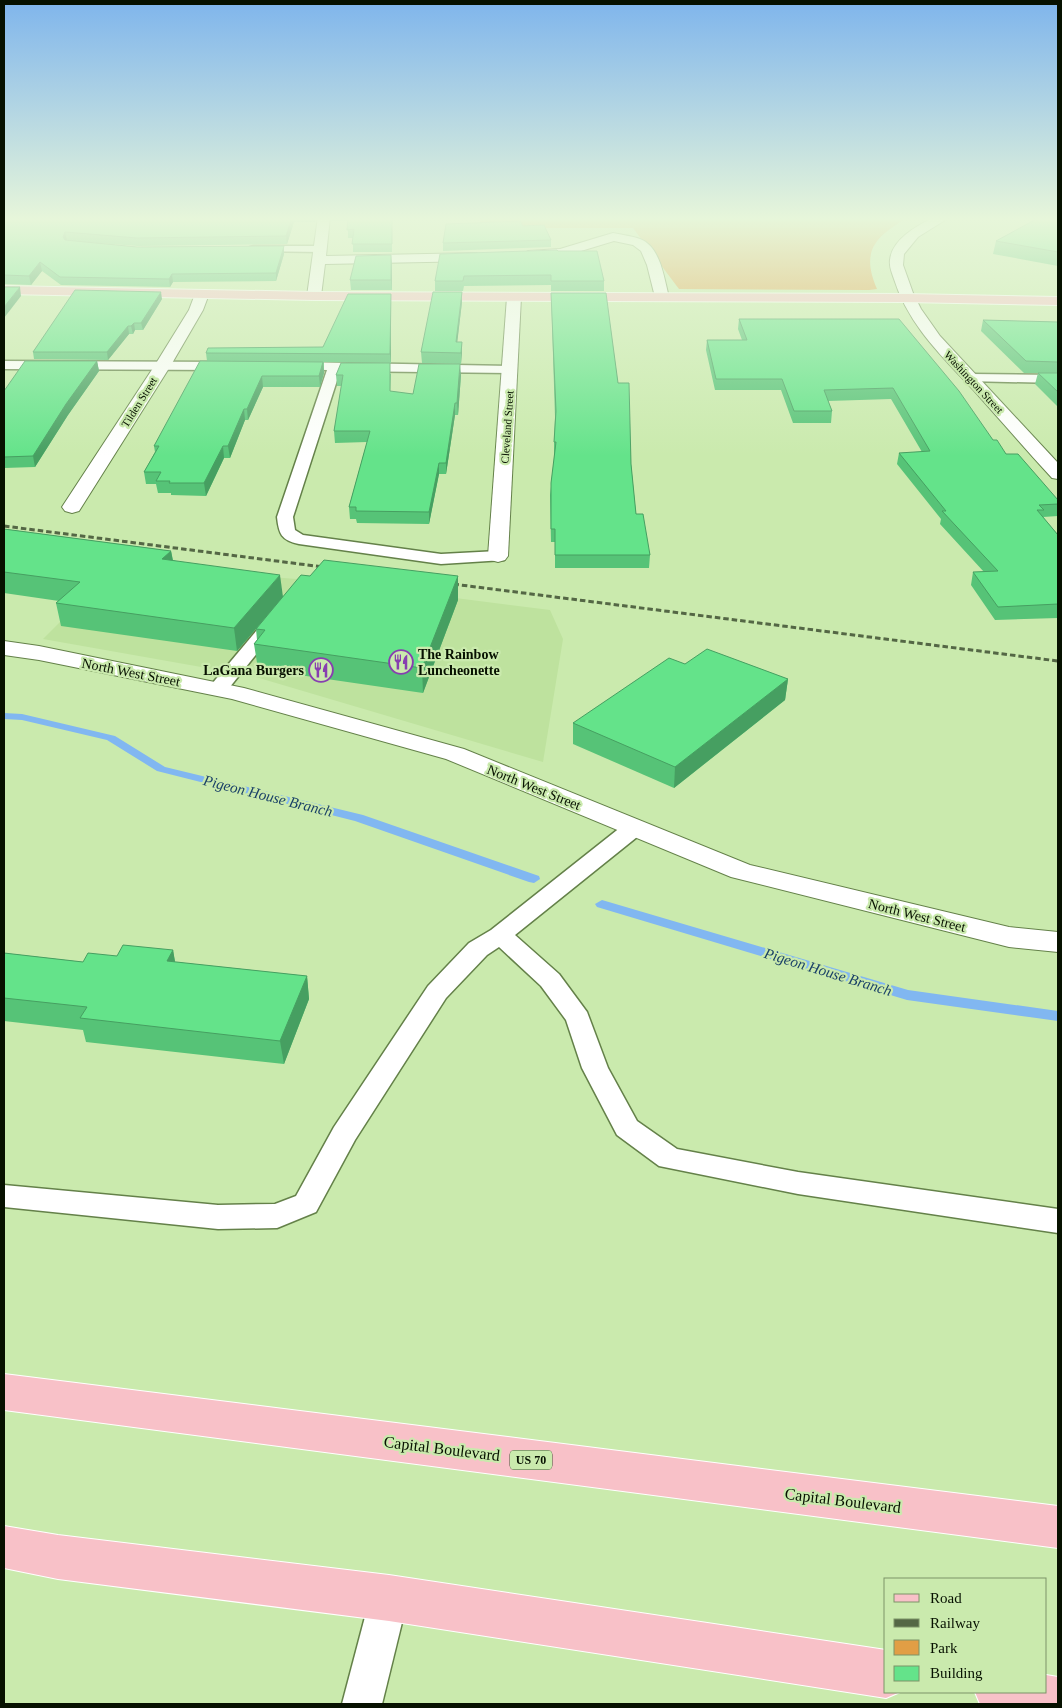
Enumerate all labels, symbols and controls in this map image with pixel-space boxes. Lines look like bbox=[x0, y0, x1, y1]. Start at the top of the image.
street label: Washington Street bbox=[942, 348, 1006, 416]
street label: Tilden Street bbox=[119, 375, 159, 429]
street label: Cleveland Street bbox=[498, 390, 516, 464]
place label: The Rainbow Luncheonette bbox=[418, 647, 500, 678]
restaurant icon: The Rainbow Luncheonette bbox=[388, 649, 414, 675]
street label: North West Street bbox=[81, 656, 181, 689]
restaurant icon: LaGana Burgers bbox=[308, 657, 334, 683]
place label: LaGana Burgers bbox=[203, 663, 305, 678]
street label: North West Street bbox=[485, 762, 583, 813]
water label: Pigeon House Branch bbox=[201, 772, 334, 820]
street label: North West Street bbox=[867, 896, 967, 935]
water label: Pigeon House Branch bbox=[761, 945, 894, 999]
street label: Capital Boulevard bbox=[383, 1433, 501, 1465]
road number: US 70 bbox=[510, 1450, 552, 1470]
street label: Capital Boulevard bbox=[784, 1485, 902, 1517]
legend bbox=[884, 1578, 1047, 1693]
text: Road bbox=[930, 1590, 962, 1606]
text: Railway bbox=[930, 1615, 980, 1631]
text: Park bbox=[930, 1640, 958, 1656]
text: Building bbox=[930, 1665, 983, 1681]

